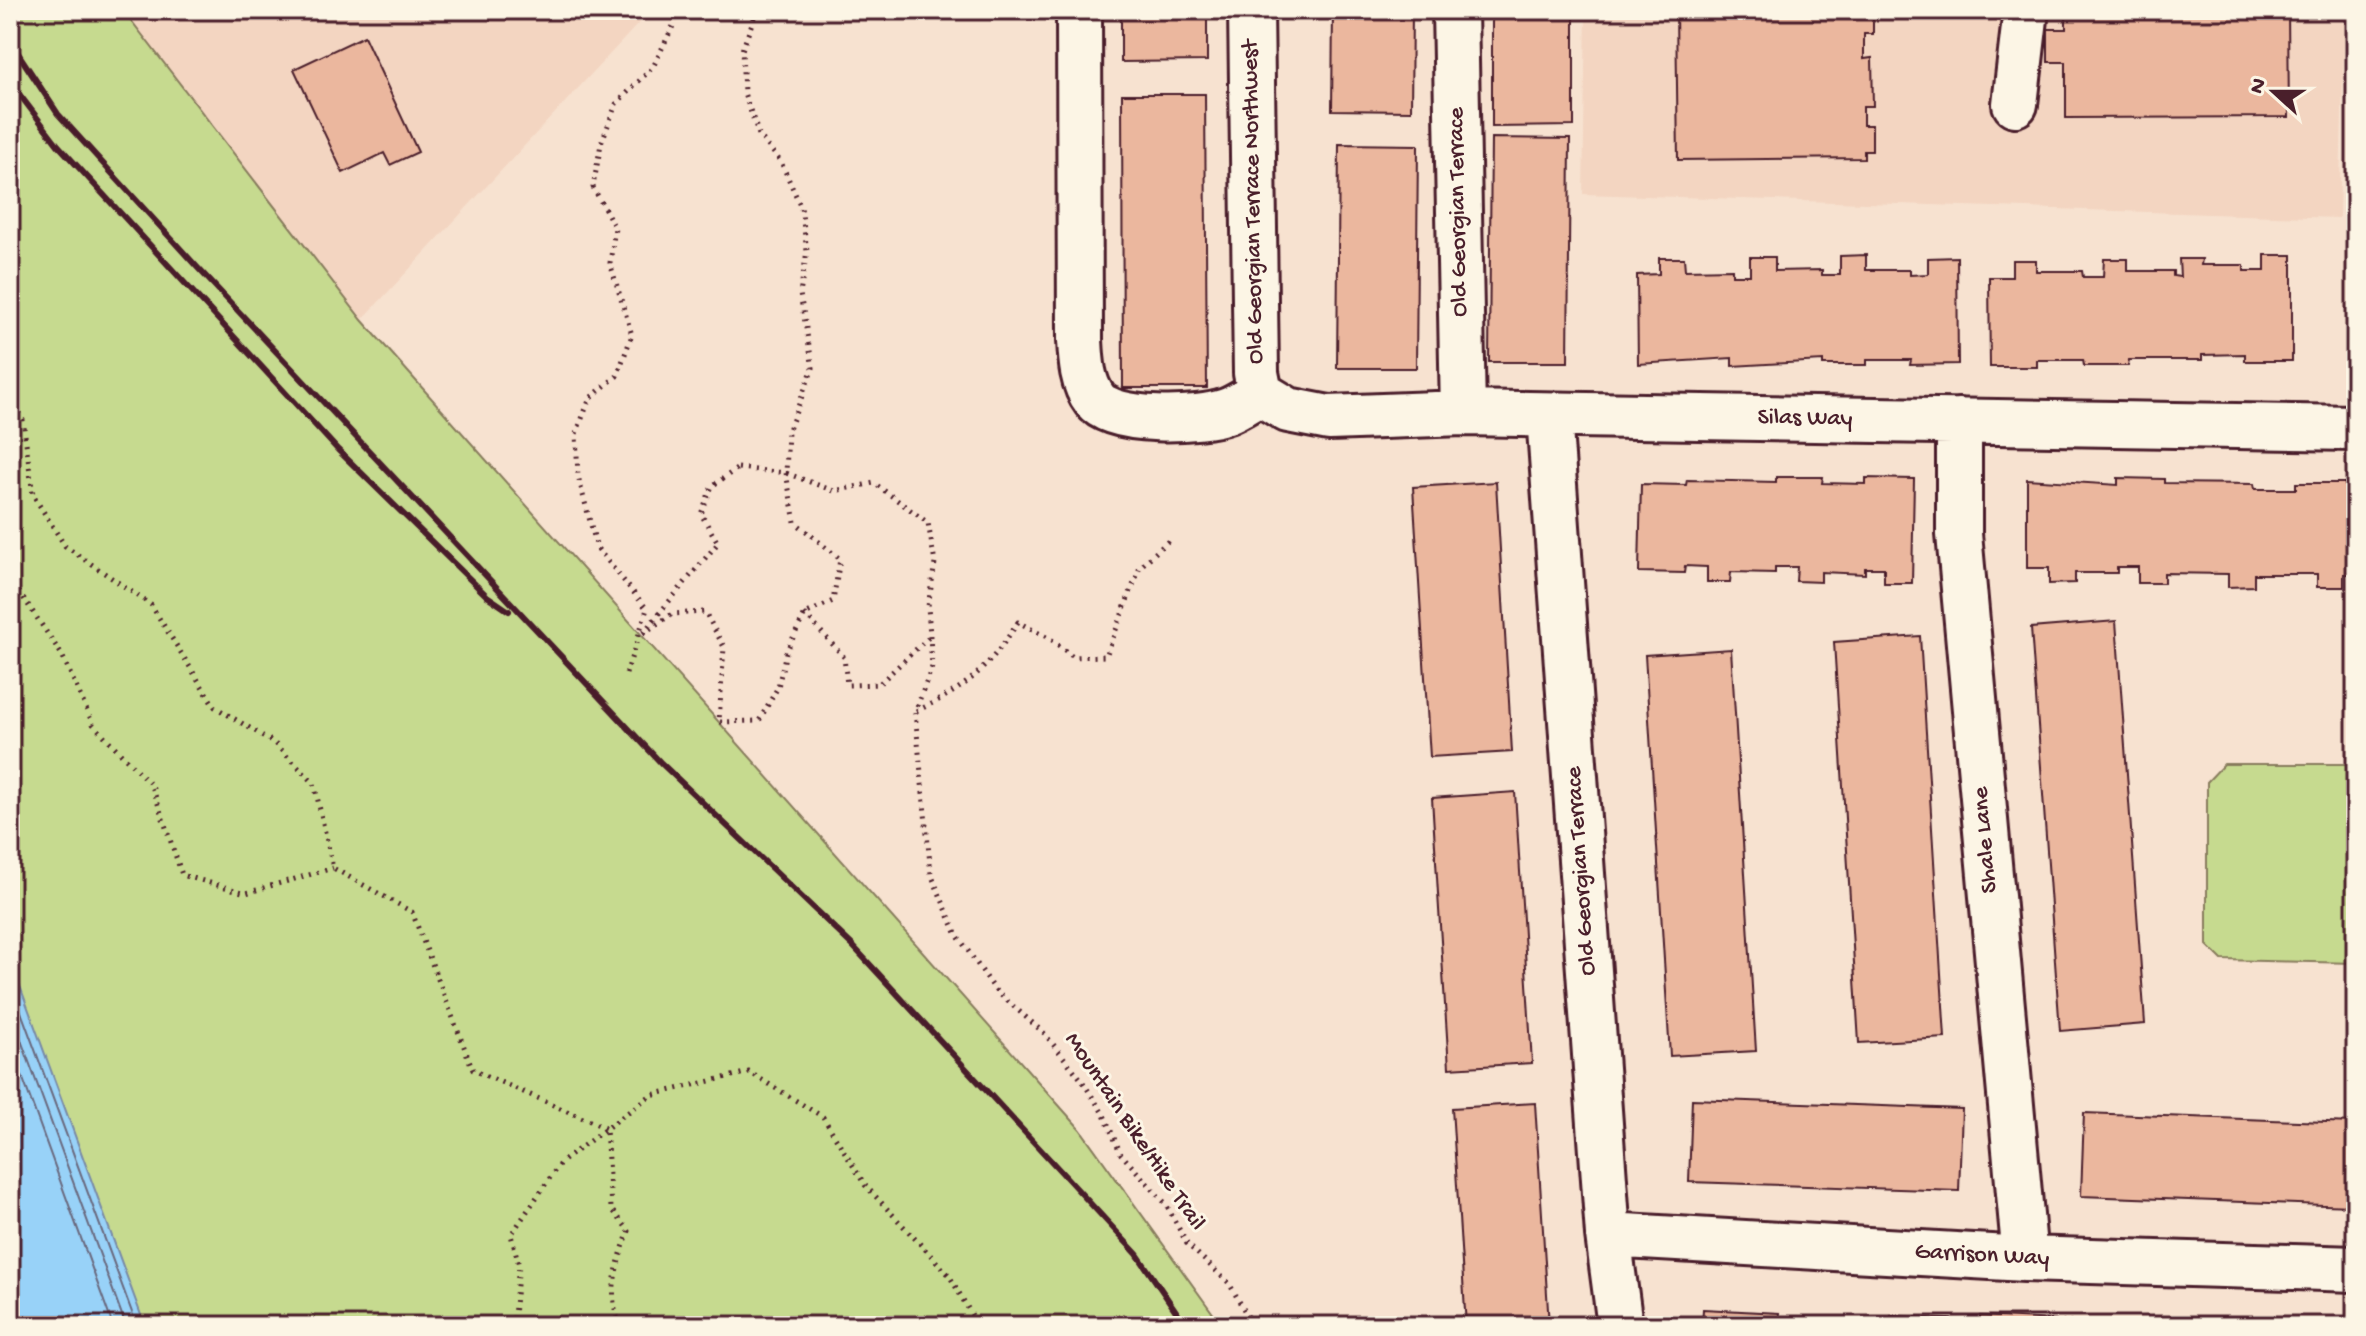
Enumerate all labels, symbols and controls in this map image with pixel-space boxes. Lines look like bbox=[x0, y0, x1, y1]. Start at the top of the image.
street label: Old Georgian Terrace Northwest bbox=[1237, 37, 1271, 364]
north arrow bbox=[2234, 52, 2314, 132]
text: N bbox=[2244, 75, 2274, 98]
street label: Old Georgian Terrace bbox=[1443, 106, 1475, 317]
street label: Silas Way bbox=[1757, 404, 1853, 434]
street label: Old Georgian Terrace bbox=[1560, 765, 1604, 977]
street label: Shale Lane bbox=[1967, 785, 2005, 894]
street label: Mountain Bike/Hike Trail bbox=[1057, 1027, 1211, 1237]
street label: Garrison Way bbox=[1914, 1238, 2050, 1274]

